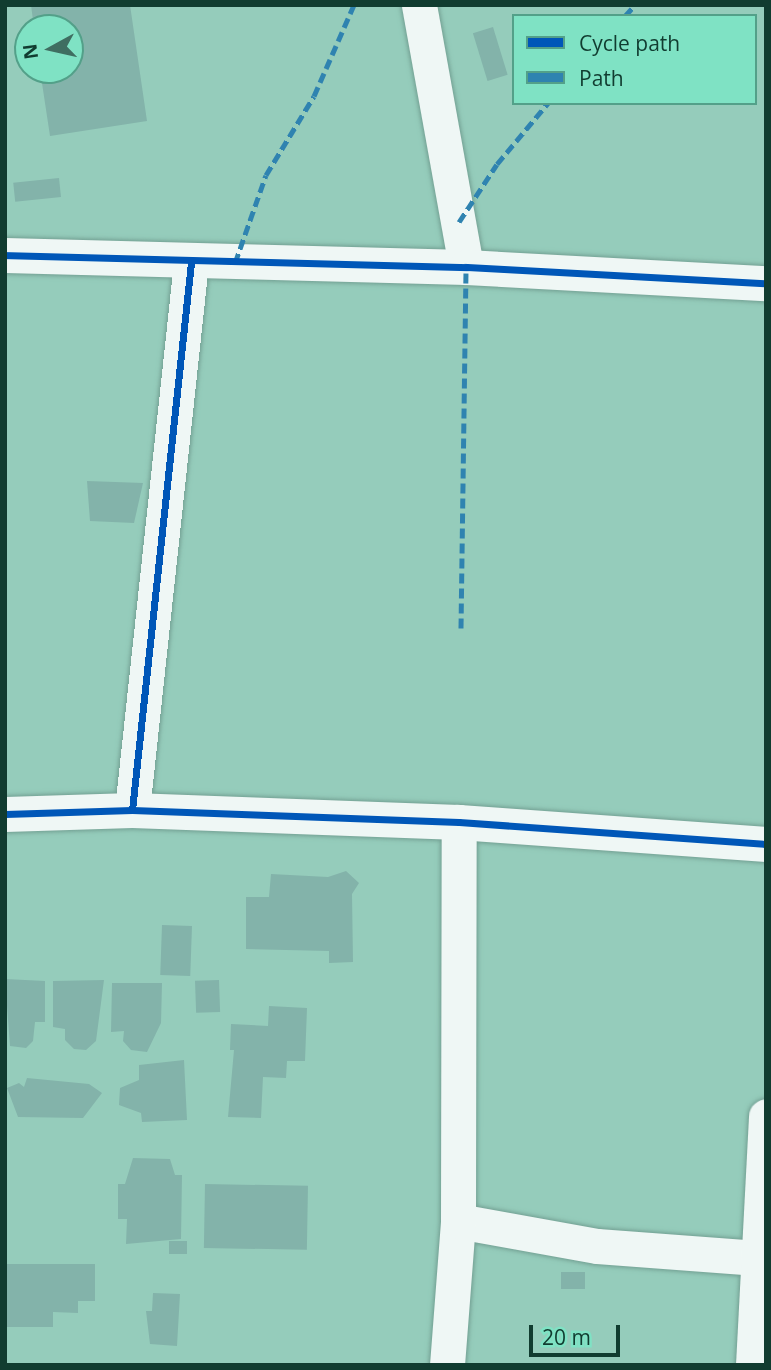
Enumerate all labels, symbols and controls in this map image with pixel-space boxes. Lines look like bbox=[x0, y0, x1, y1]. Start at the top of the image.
north arrow bbox=[14, 14, 84, 84]
legend bbox=[512, 14, 757, 105]
text: Cycle path bbox=[579, 29, 680, 57]
text: N bbox=[16, 42, 44, 61]
text: Path bbox=[579, 64, 624, 92]
scale bar bbox=[533, 1310, 624, 1354]
text: 20 m bbox=[542, 1323, 591, 1351]

